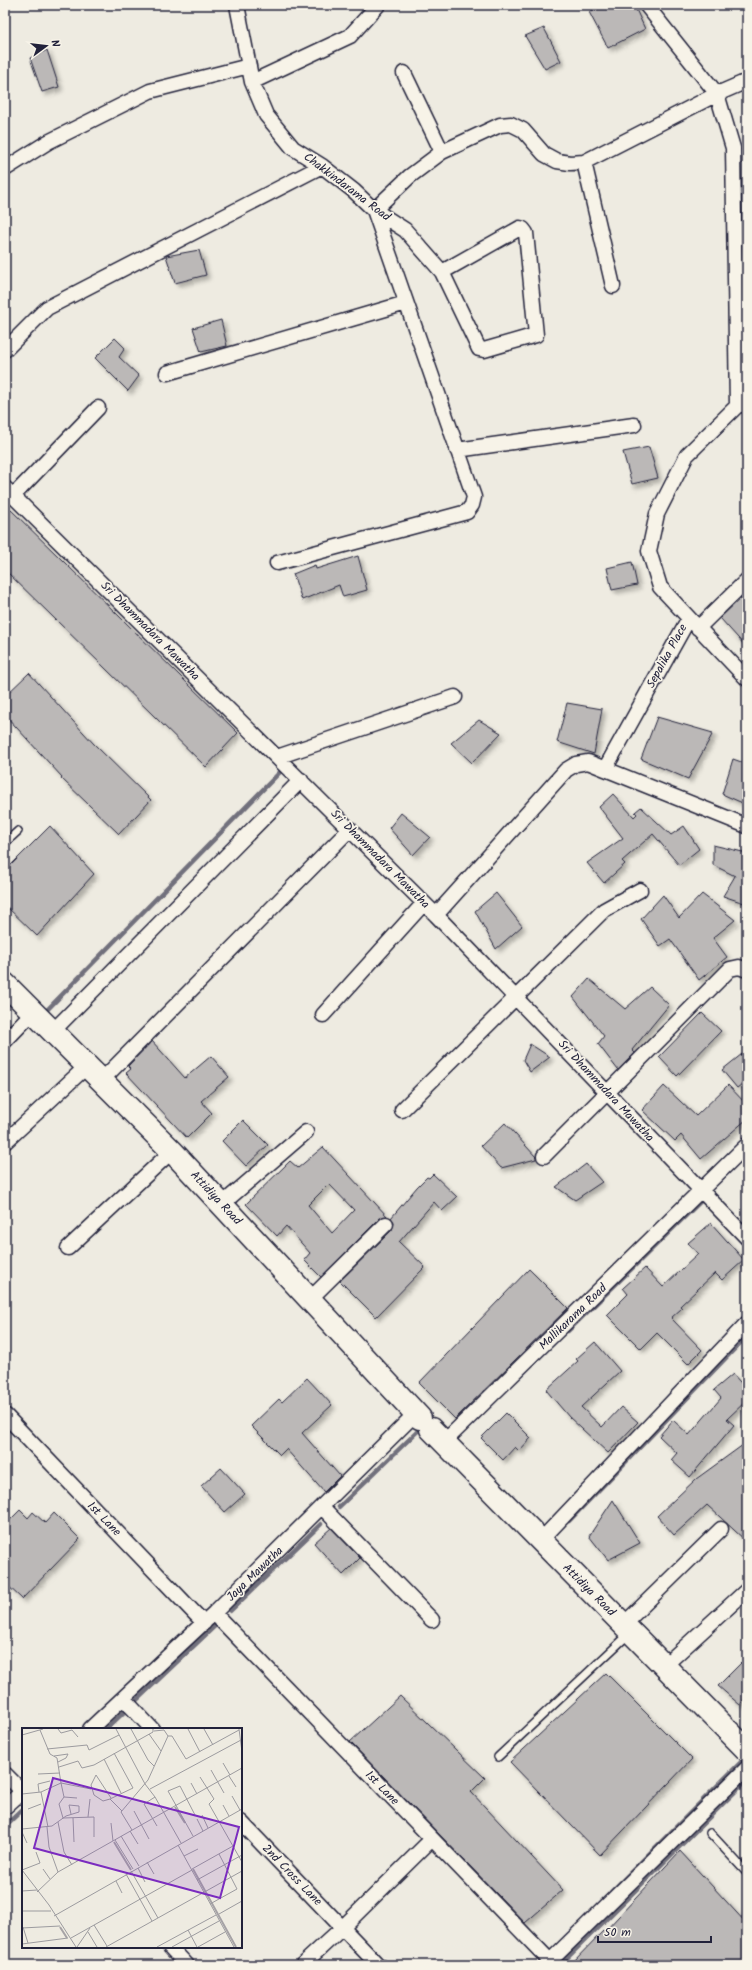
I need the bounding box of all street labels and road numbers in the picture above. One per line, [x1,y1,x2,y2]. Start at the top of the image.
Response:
street label: Chakkindarama Road [299,148,395,227]
street label: Sri Dhammadara Mawatha [96,577,204,685]
street label: Sepalika Place [642,620,693,692]
street label: Sri Dhammadara Mawatha [326,805,434,913]
street label: Sri Dhammadara Mawatha [553,1035,659,1147]
street label: Attidiya Road [186,1167,247,1230]
street label: Mallikarama Road [534,1279,612,1355]
street label: 1st Lane [82,1497,126,1541]
street label: Jaya Mawatha [222,1542,288,1606]
street label: Attidiya Road [558,1559,621,1622]
street label: 1st Lane [360,1766,404,1810]
street label: 2nd Cross Lane [257,1840,327,1911]

